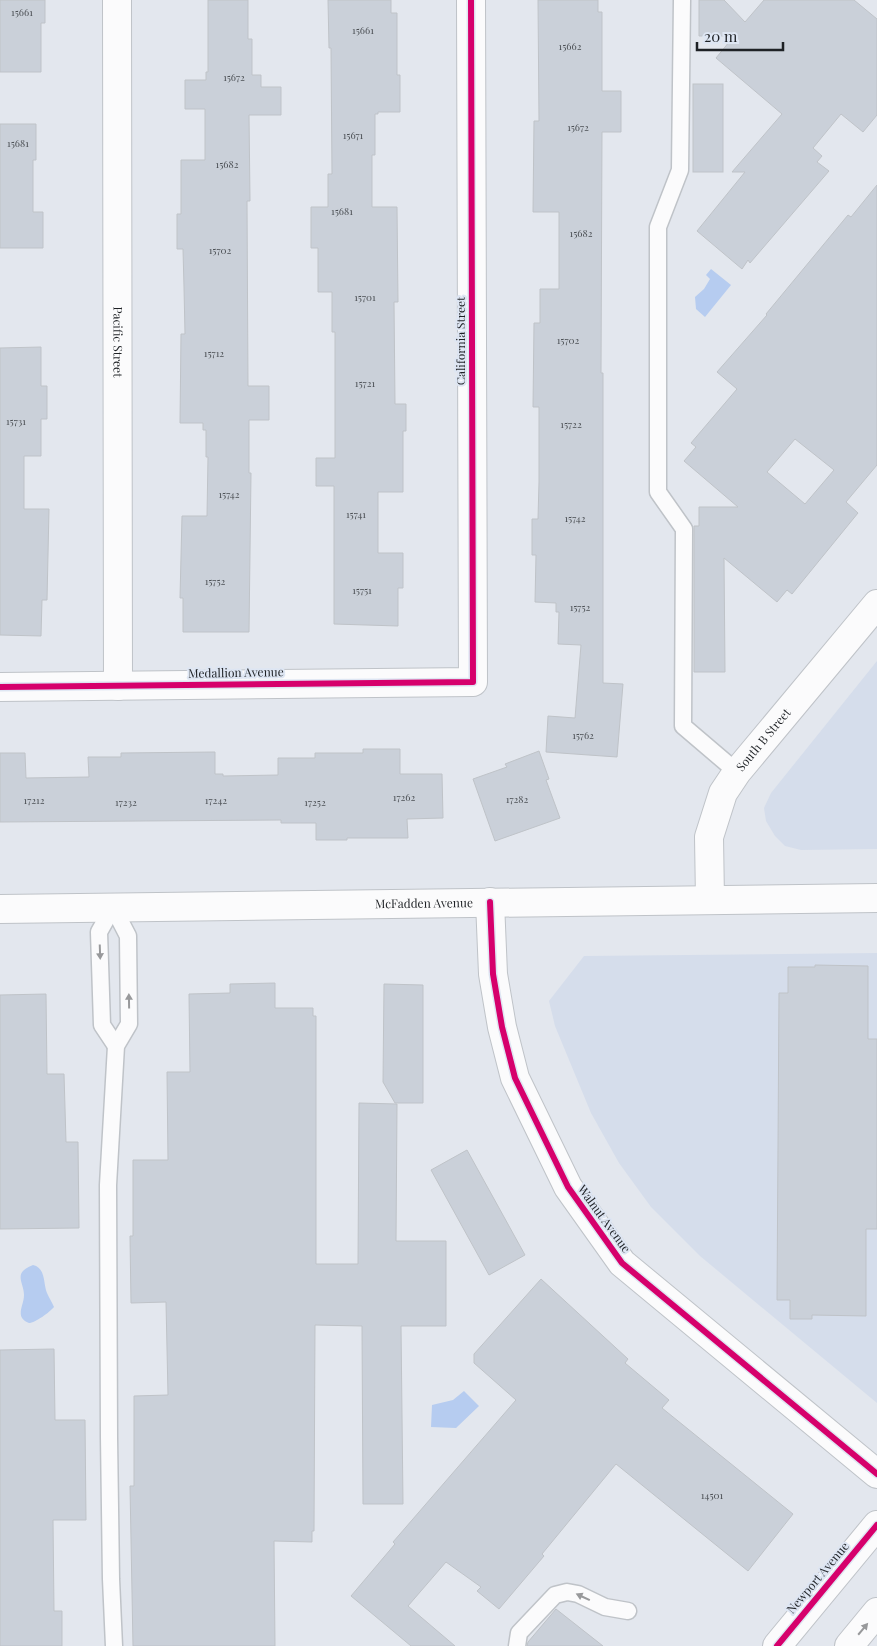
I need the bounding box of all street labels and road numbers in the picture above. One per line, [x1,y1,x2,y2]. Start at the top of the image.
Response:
street label: California Street [452,296,468,385]
street label: Pacific Street [110,307,127,378]
street label: Medallion Avenue [188,663,284,681]
street label: South B Street [732,704,794,774]
street label: McFadden Avenue [375,894,473,911]
street label: Walnut Avenue [574,1181,635,1255]
street label: Newport Avenue [783,1538,852,1616]

